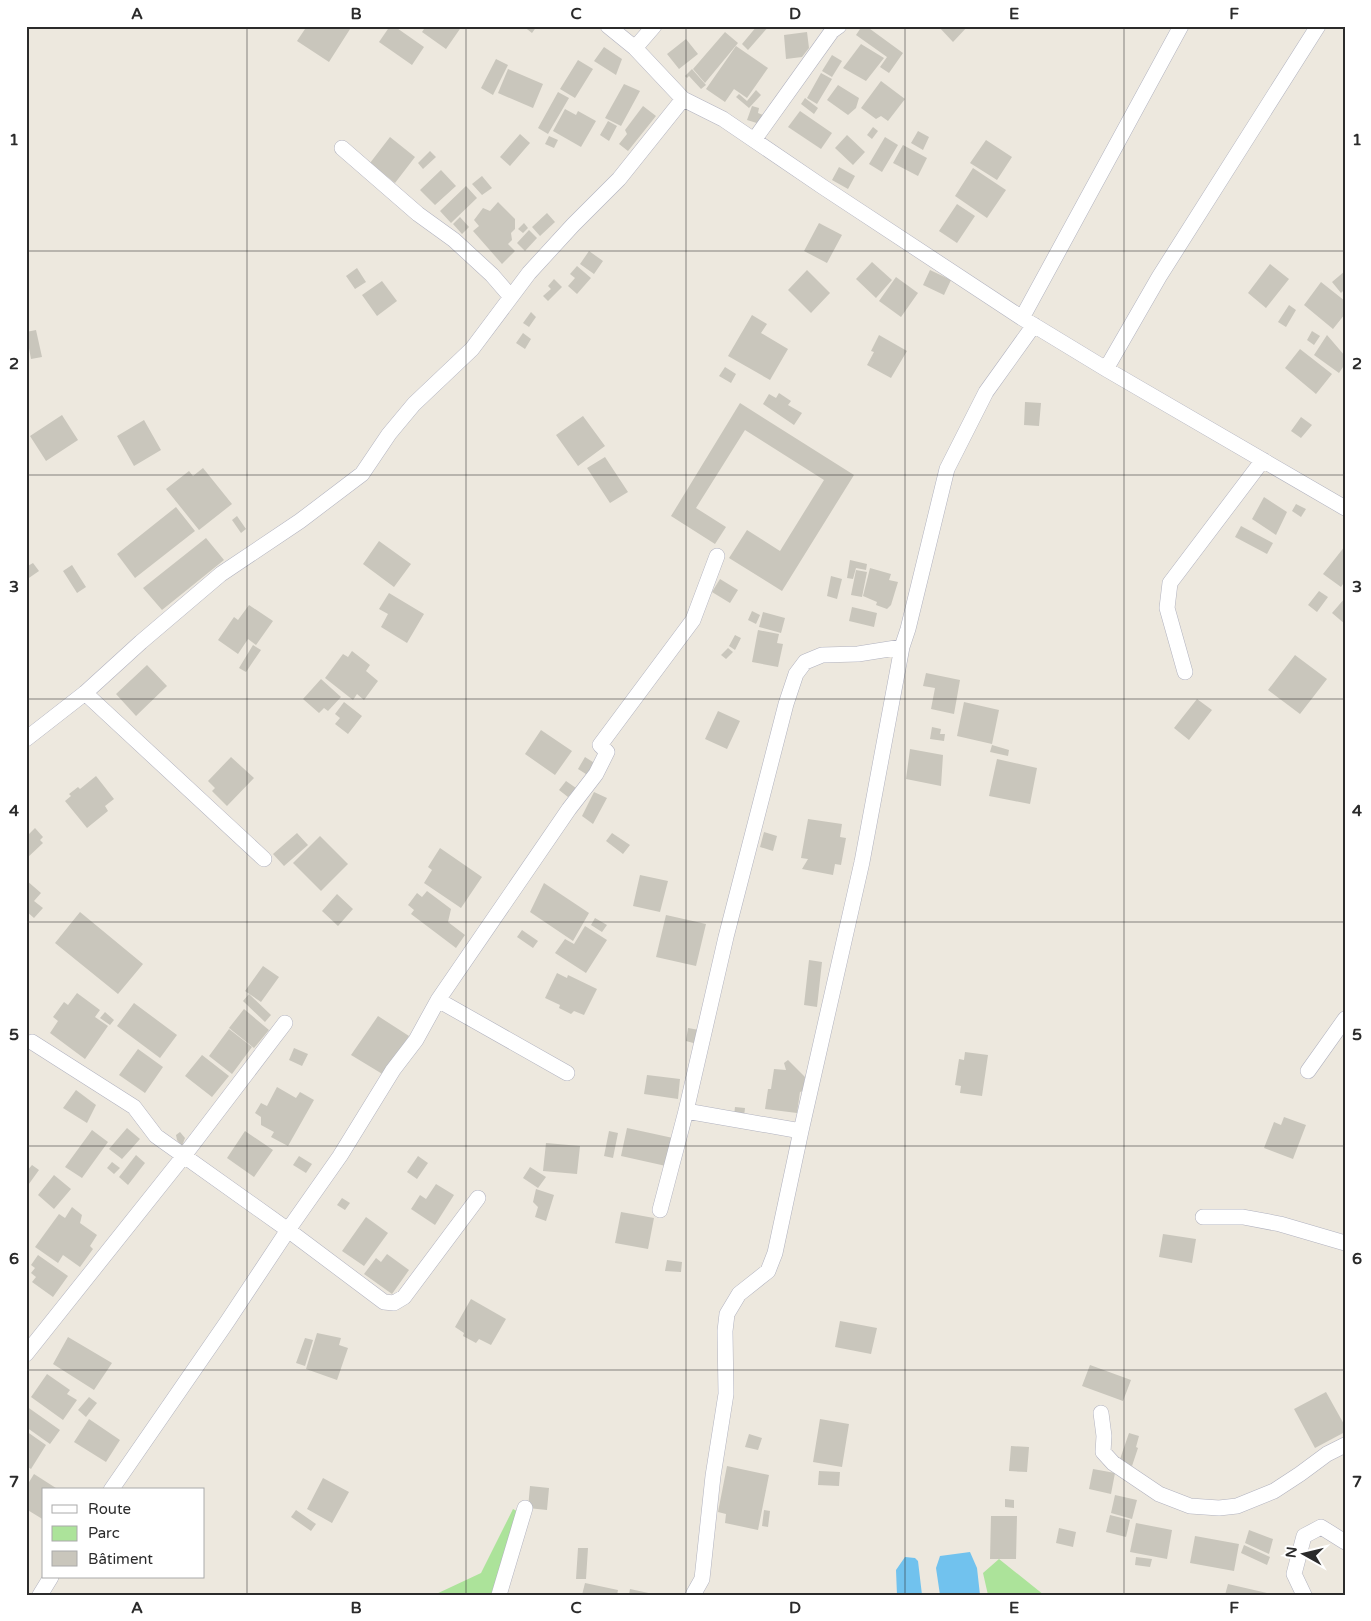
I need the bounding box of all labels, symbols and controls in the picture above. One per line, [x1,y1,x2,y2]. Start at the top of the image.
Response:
text: A [131,4,143,24]
text: B [350,4,362,24]
text: C [570,4,582,24]
text: D [789,4,801,24]
text: E [1009,4,1019,24]
text: F [1229,4,1239,24]
text: 1 [9,130,19,150]
text: 1 [1352,130,1362,150]
text: 2 [9,354,19,374]
text: 2 [1352,354,1362,374]
text: 3 [9,577,19,597]
text: 3 [1352,577,1362,597]
text: 4 [9,801,19,821]
text: 4 [1352,801,1362,821]
text: 5 [9,1025,19,1045]
text: 5 [1352,1025,1362,1045]
text: 6 [9,1249,19,1269]
text: 6 [1352,1249,1362,1269]
text: 7 [9,1472,19,1492]
text: 7 [1352,1472,1362,1492]
legend [42,1488,205,1578]
text: Route [88,1500,131,1518]
text: Parc [88,1524,120,1542]
north arrow [1278,1528,1328,1578]
text: N [1282,1546,1301,1559]
text: Bâtiment [88,1550,153,1568]
text: A [131,1598,143,1618]
text: B [350,1598,362,1618]
text: C [570,1598,582,1618]
text: D [789,1598,801,1618]
text: E [1009,1598,1019,1618]
text: F [1229,1598,1239,1618]

